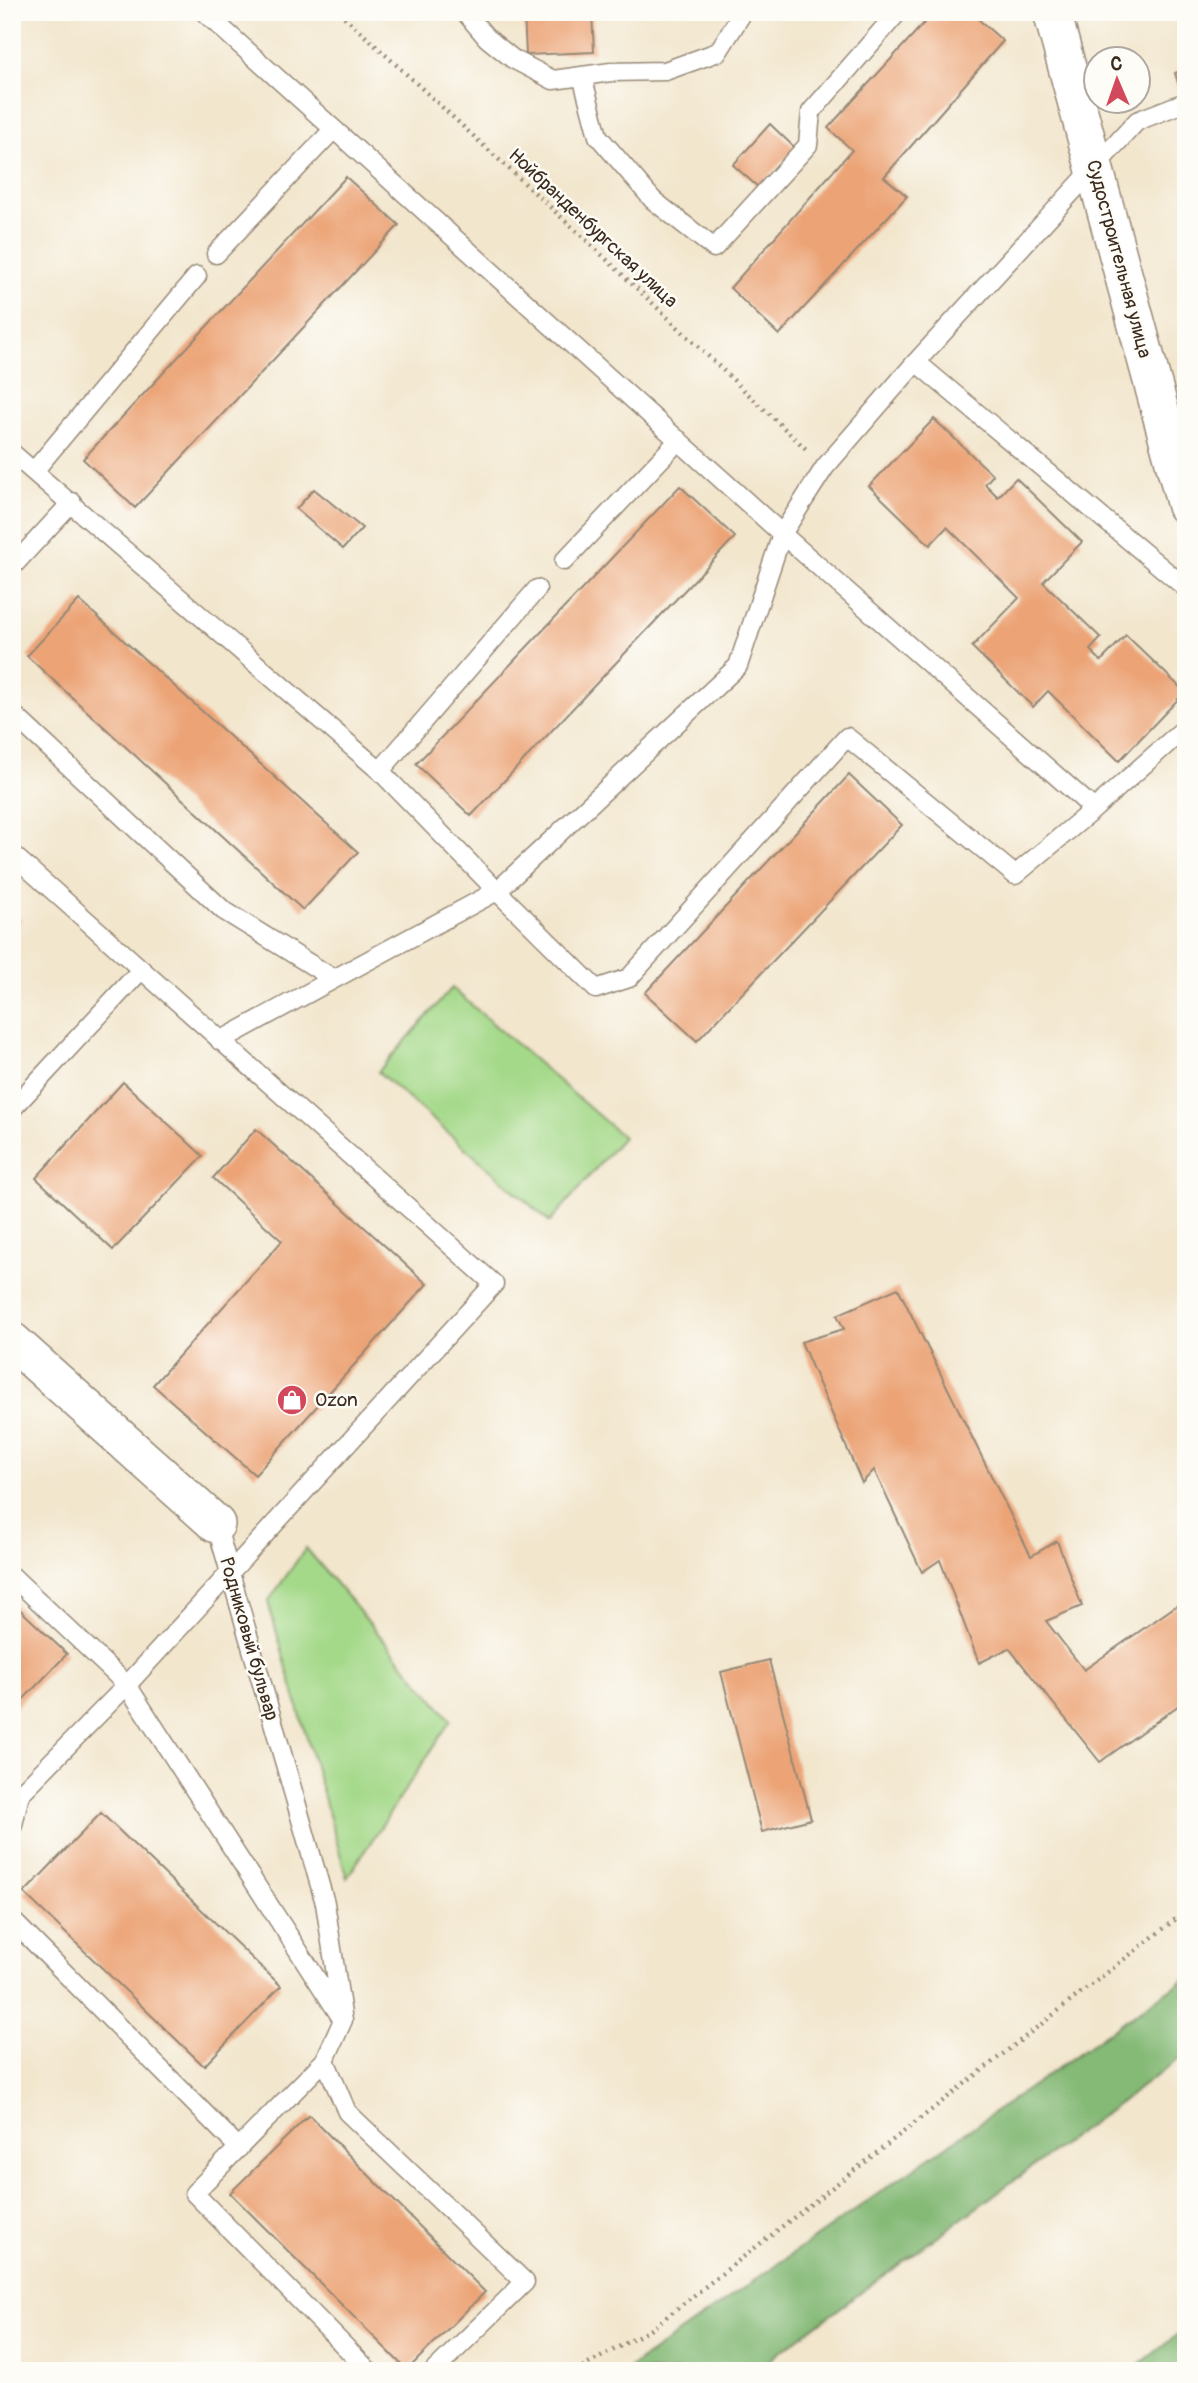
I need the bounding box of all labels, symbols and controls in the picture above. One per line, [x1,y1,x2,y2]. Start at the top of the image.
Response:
north arrow [1082,46,1152,116]
text: С [1110,52,1123,76]
street label: Нойбранденбургская улица [503,143,683,313]
street label: Судостроительная улица [1081,157,1157,361]
shop icon: Ozon [275,1383,309,1417]
place label: Ozon [315,1388,358,1412]
street label: Родниковый бульвар [214,1555,284,1723]

